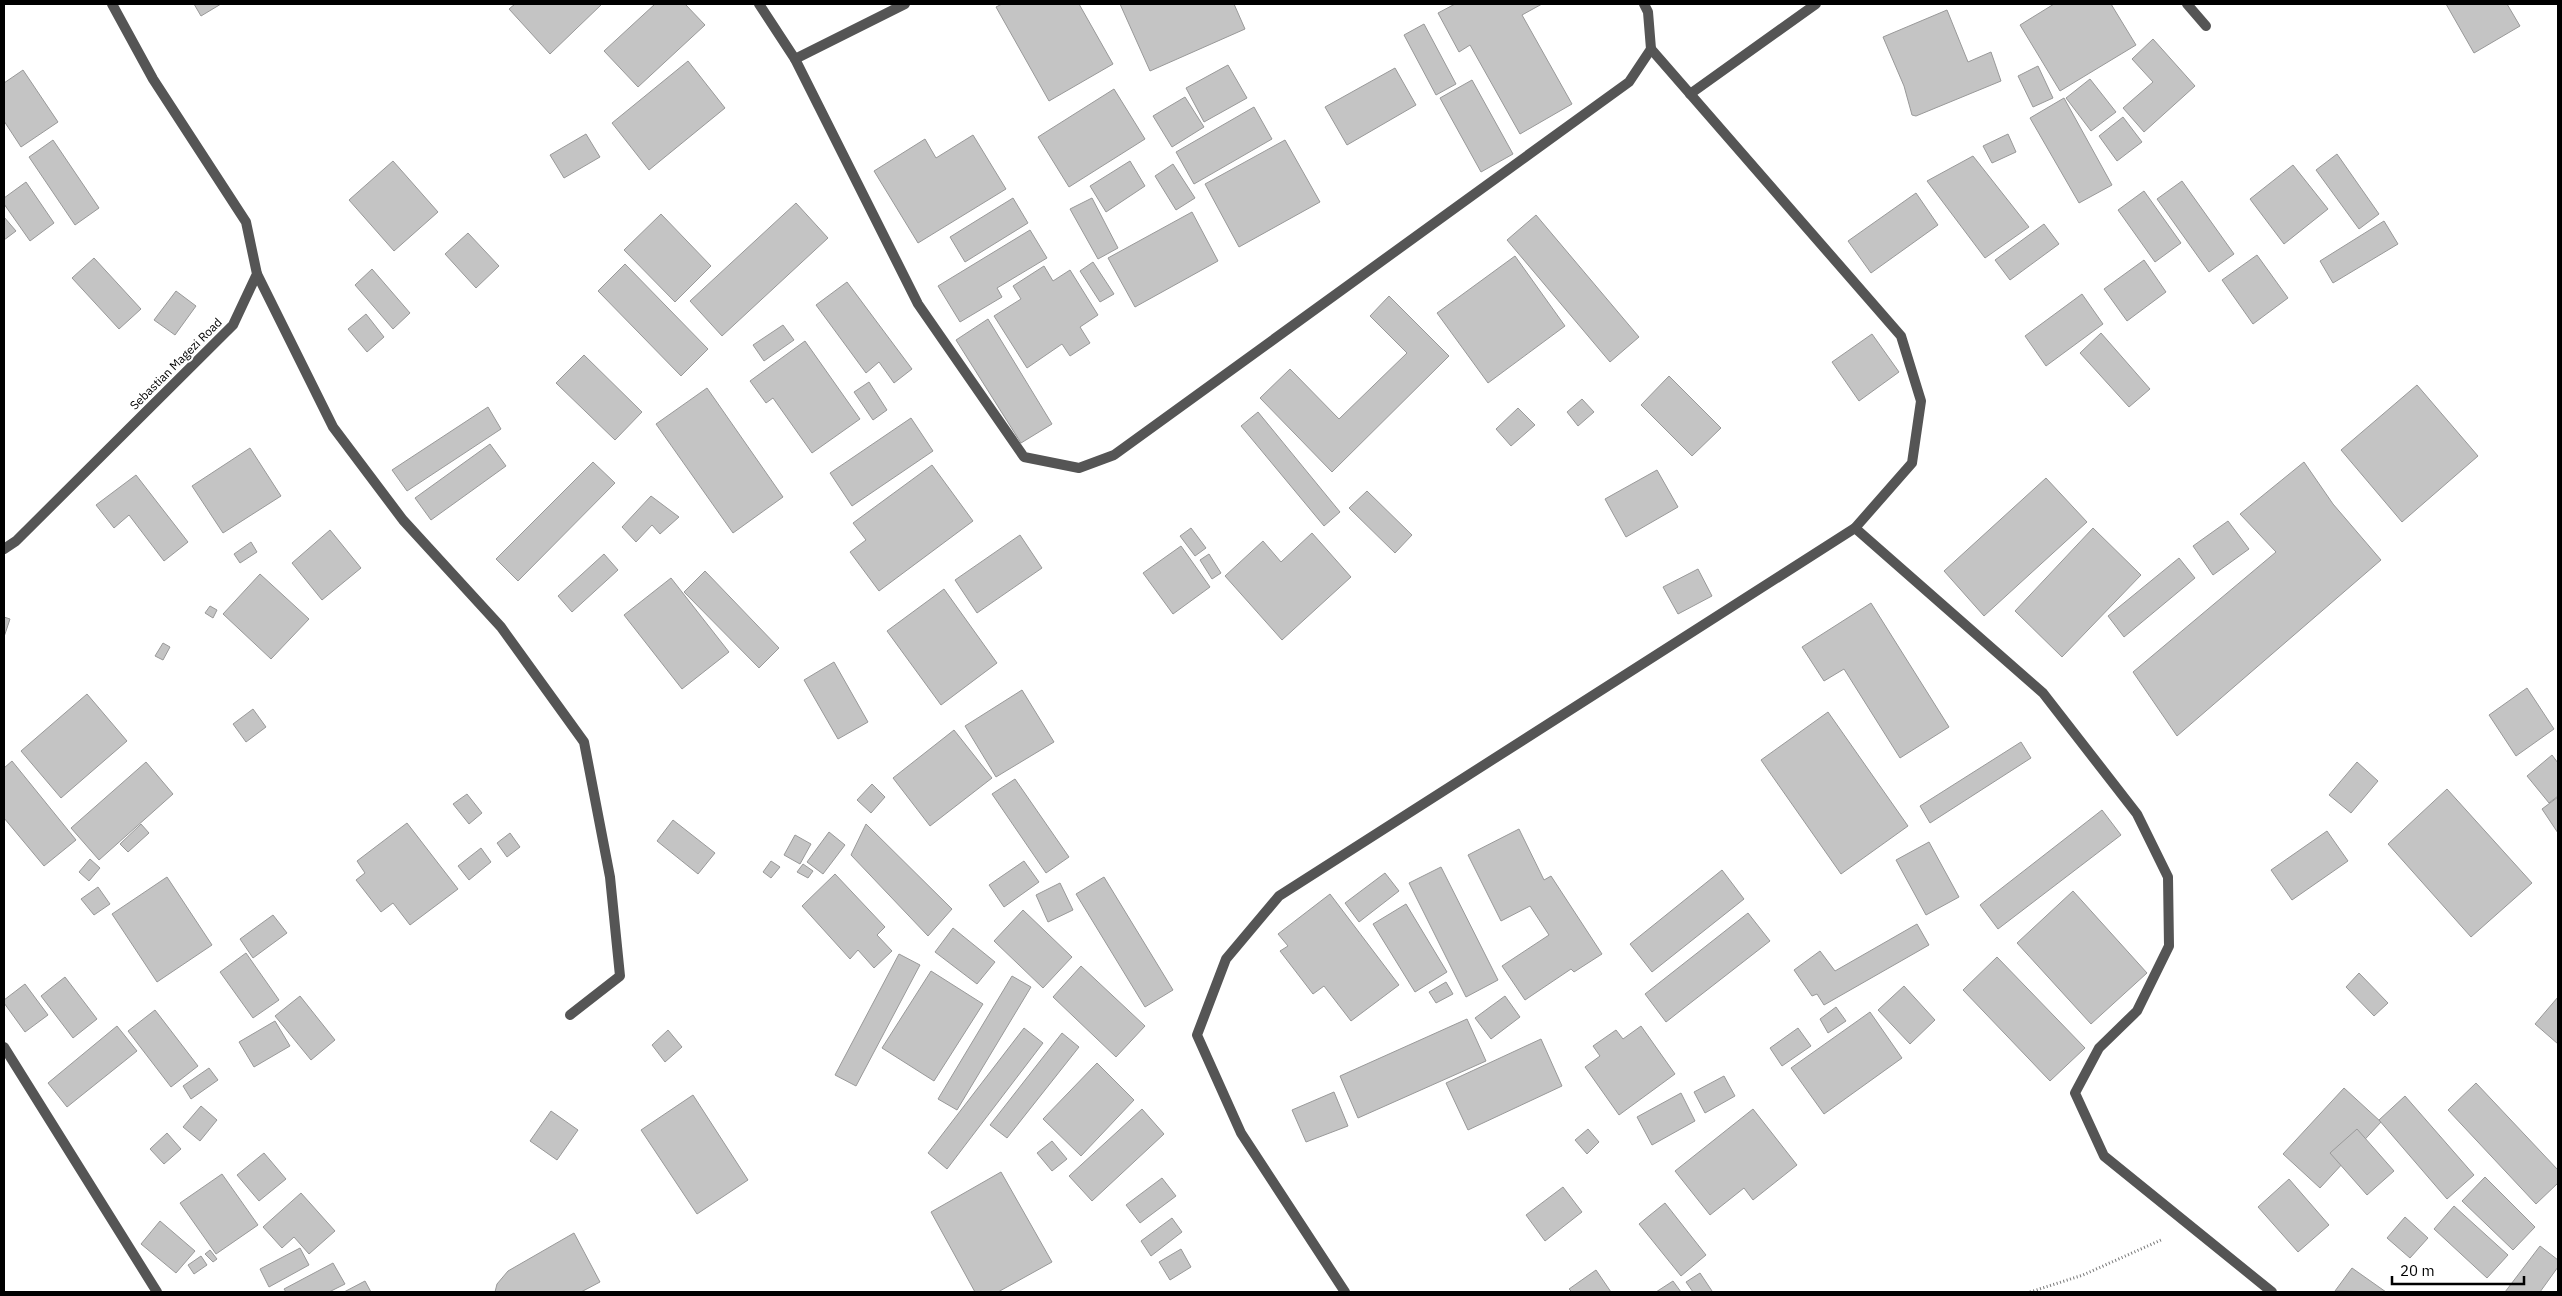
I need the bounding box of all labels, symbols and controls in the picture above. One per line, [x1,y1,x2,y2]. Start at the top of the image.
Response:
street label: Sebastian Magezi Road [127,315,225,413]
scale bar [2392,1254,2524,1286]
text: 20 m [2400,1261,2435,1280]

